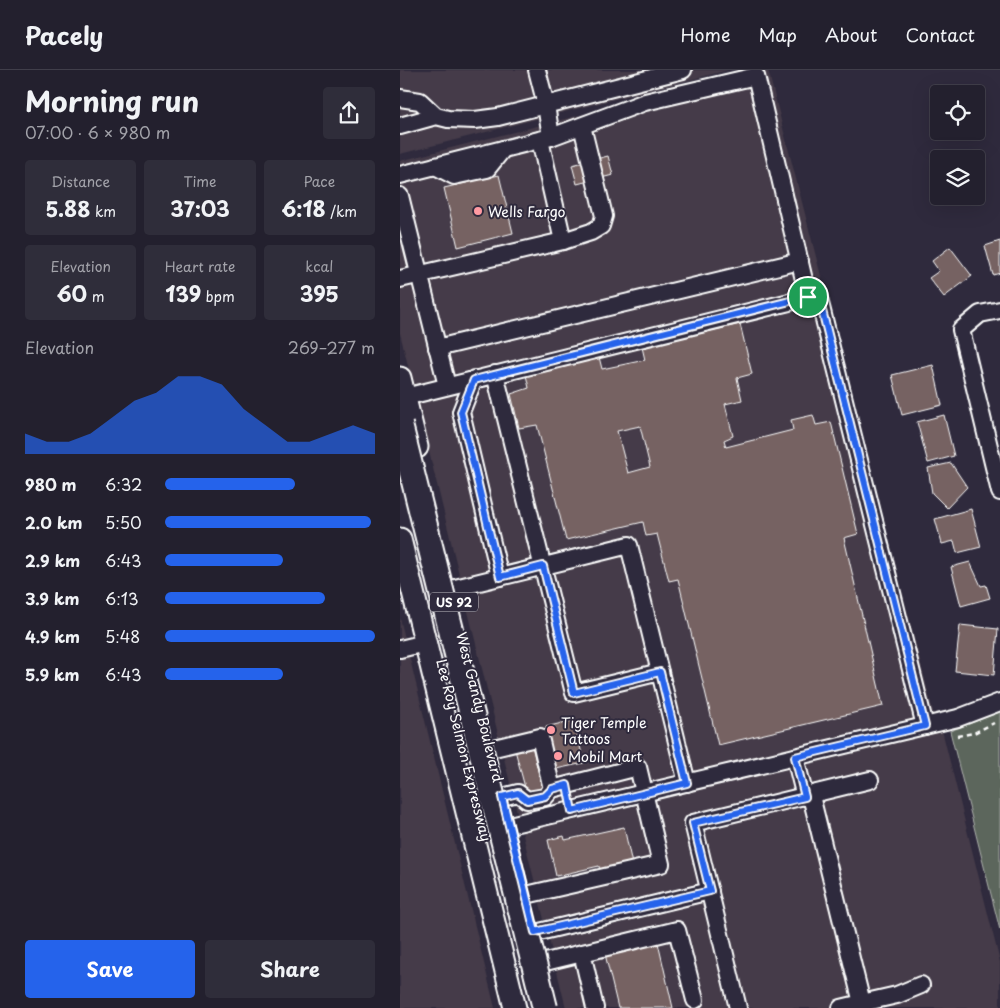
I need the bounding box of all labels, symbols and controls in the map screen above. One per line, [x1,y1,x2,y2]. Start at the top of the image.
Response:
text: Pacely [25,17,103,53]
text: Home [680,21,730,48]
text: Map [758,21,797,48]
text: About [825,21,877,48]
text: Contact [905,21,975,48]
text: Morning run [25,79,199,122]
map controls [930,85,985,205]
button: locate [930,85,985,140]
button: share [323,87,375,139]
text: 07:00 · 6 × 980 m [25,120,170,144]
button: layers [930,150,985,205]
text: Distance [51,171,110,192]
text: Time [183,171,217,192]
text: Pace [304,171,335,192]
text: 5.88 [45,192,90,224]
text: 37:03 [170,192,230,224]
text: 6:18 [282,192,326,224]
text: km [90,201,116,222]
text: /km [326,201,357,222]
place label: Wells Fargo [488,201,566,222]
marker: Wells Fargo [472,205,484,217]
text: Elevation [50,256,111,277]
text: Heart rate [165,256,235,277]
text: kcal [305,256,333,277]
pin [787,276,829,318]
text: 60 [57,277,87,309]
text: 139 [165,277,201,309]
text: 395 [300,277,339,309]
icon: arrive [794,283,822,311]
text: m [87,286,104,307]
text: bpm [201,286,235,307]
text: Elevation [25,335,94,359]
text: 269–277 m [288,335,375,359]
text: 980 m [25,472,77,496]
text: 6:32 [105,472,142,496]
text: 2.0 km [25,510,82,534]
text: 5:50 [105,510,142,534]
text: 2.9 km [25,548,80,572]
text: 6:43 [105,548,142,572]
text: 3.9 km [25,586,80,610]
text: 6:13 [105,586,139,610]
road number: US 92 [430,592,478,612]
text: 4.9 km [25,624,80,648]
text: 5:48 [105,624,140,648]
street label: West Gandy Boulevard [451,630,509,785]
street label: Lee Roy Selmon Expressway [431,657,497,843]
text: 5.9 km [25,662,80,686]
text: 6:43 [105,662,142,686]
place label: Tiger Temple Tattoos [561,712,647,749]
marker: Tiger Temple Tattoos [545,724,557,736]
place label: Mobil Mart [568,746,643,767]
marker: Mobil Mart [552,750,564,762]
button: Save [25,940,195,998]
button: Share [205,940,375,998]

